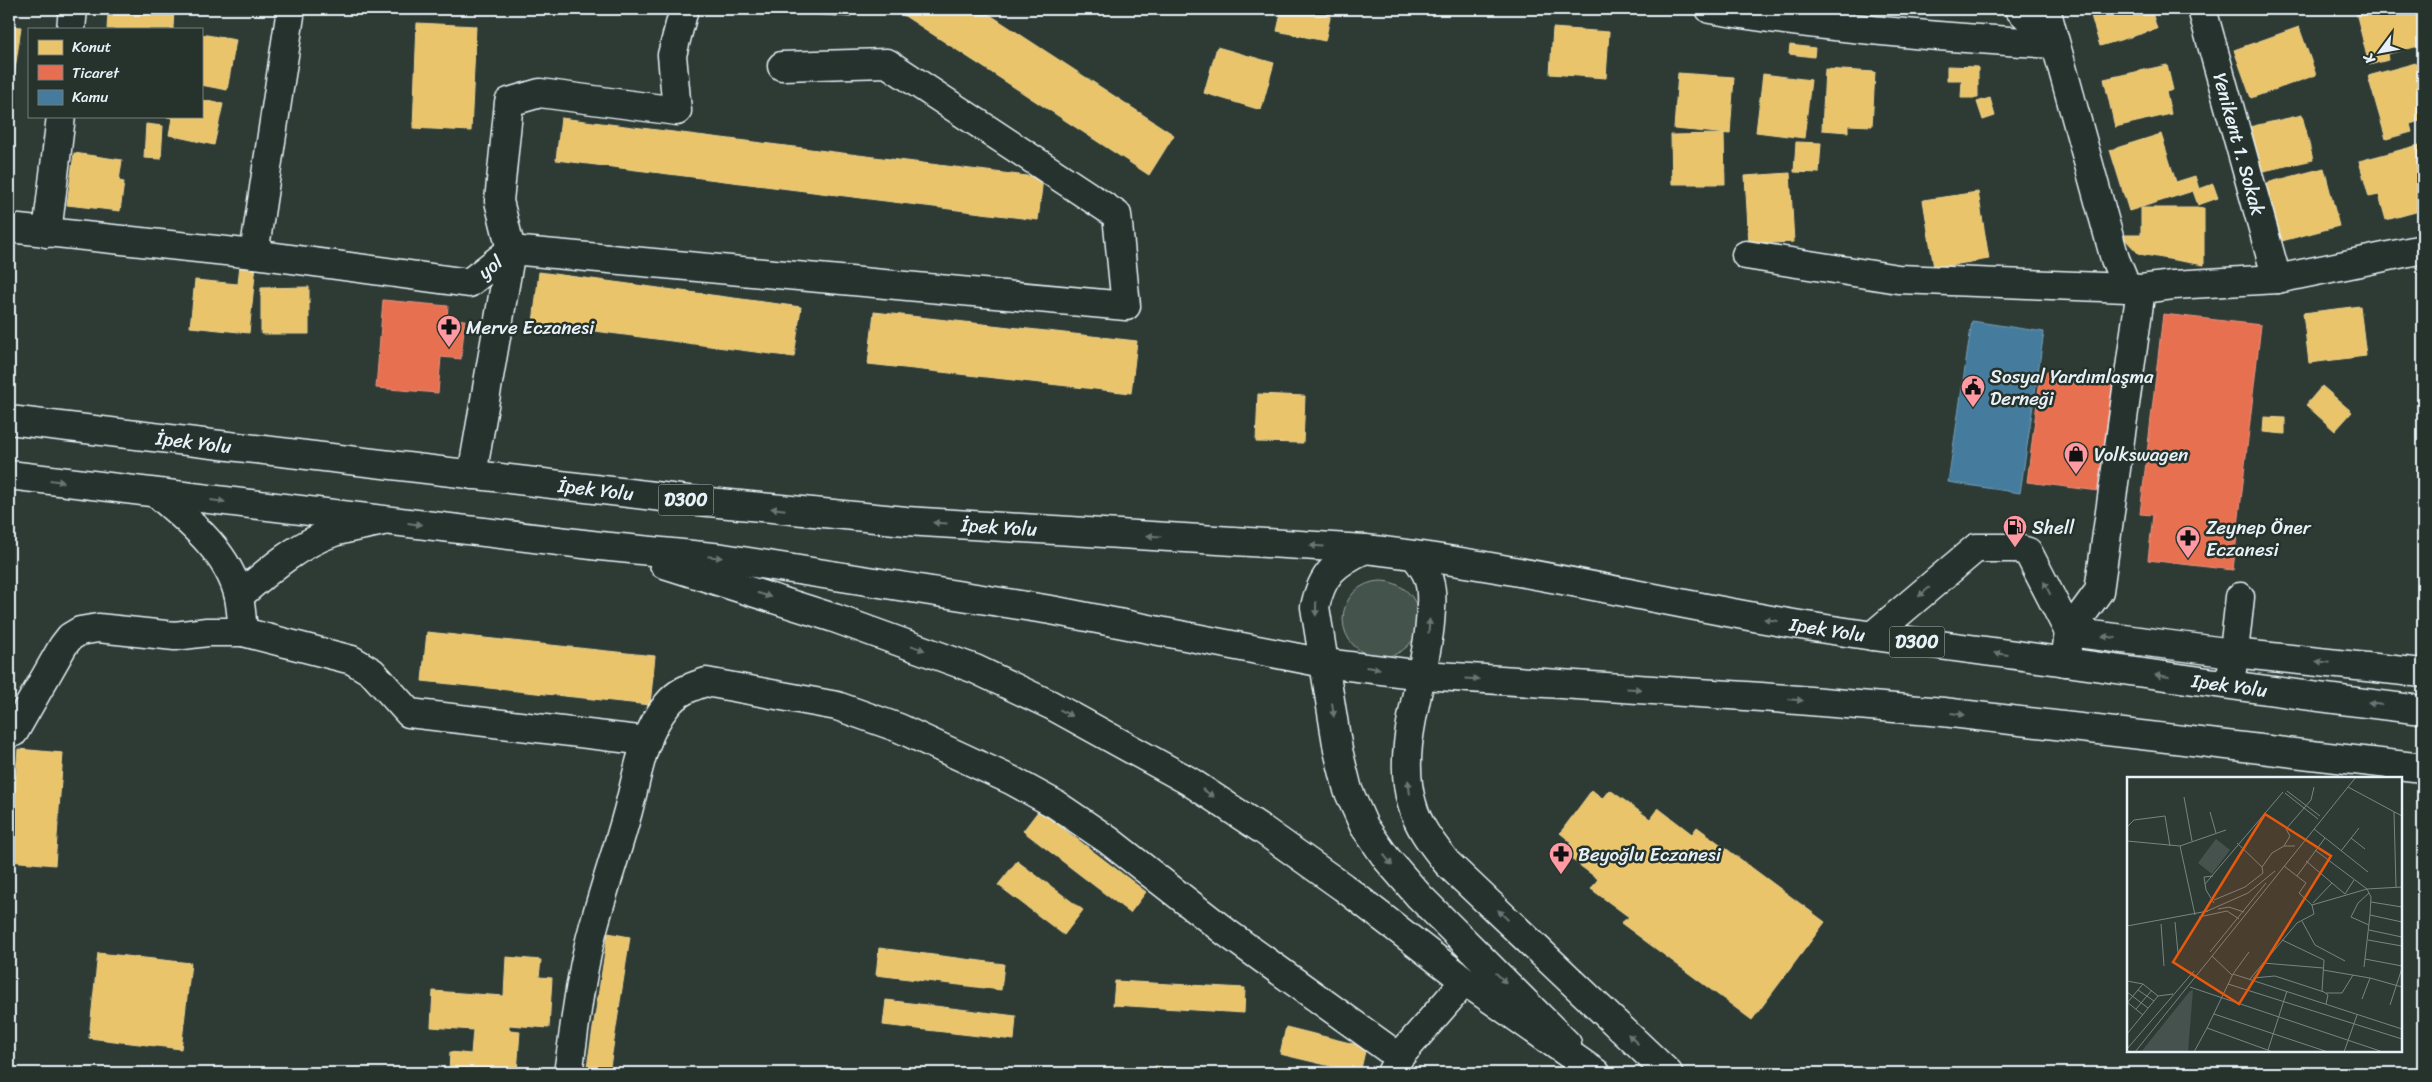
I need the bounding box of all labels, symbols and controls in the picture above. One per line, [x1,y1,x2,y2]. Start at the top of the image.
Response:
legend [28,28,202,118]
north arrow [2354,28,2404,78]
text: Konut [72,34,112,60]
text: K [2356,47,2383,70]
text: Ticaret [72,60,120,86]
street label: Yenikent 1. Sokak [2203,69,2275,219]
text: Kamu [72,84,108,110]
street label: yol [470,246,511,288]
place label: Merve Eczanesi [466,311,595,344]
pharmacy icon: Merve Eczanesi [436,314,462,348]
place label: Sosyal Yardımlaşma Derneği [1990,360,2154,415]
public building icon: Sosyal Yardımlaşma Derneği [1960,374,1986,408]
street label: İpek Yolu [153,421,233,463]
place label: Volkswagen [2094,438,2188,471]
shop icon: Volkswagen [2063,441,2089,475]
street label: İpek Yolu [555,469,636,510]
one-way arrow [49,477,65,485]
road number: D300 [658,484,714,516]
one-way arrow [211,497,227,505]
one-way arrow [770,505,786,513]
street label: İpek Yolu [959,508,1038,546]
place label: Shell [2032,511,2075,544]
place label: Zeynep Öner Eczanesi [2206,511,2312,566]
fuel station icon: Shell [2002,514,2028,548]
one-way arrow [932,519,948,527]
one-way arrow [407,520,423,528]
pharmacy icon: Zeynep Öner Eczanesi [2175,525,2201,559]
one-way arrow [1146,532,1162,540]
one-way arrow [1308,542,1324,550]
one-way arrow [708,553,724,561]
one-way arrow [2043,581,2051,596]
one-way arrow [1917,587,1930,598]
one-way arrow [757,592,772,600]
one-way arrow [1312,602,1320,618]
street label: Ipek Yolu [1786,607,1867,652]
one-way arrow [1762,615,1778,623]
one-way arrow [1426,618,1434,634]
road number: D300 [1890,626,1944,658]
one-way arrow [2101,633,2117,641]
one-way arrow [910,645,925,652]
one-way arrow [1992,649,2008,657]
one-way arrow [2314,658,2330,666]
one-way arrow [1365,664,1381,672]
street label: Ipek Yolu [2189,664,2269,707]
one-way arrow [2153,672,2169,680]
one-way arrow [1464,675,1480,683]
one-way arrow [1626,686,1642,694]
one-way arrow [1788,696,1804,704]
one-way arrow [2367,700,2383,708]
one-way arrow [1329,703,1337,719]
one-way arrow [1059,709,1074,717]
one-way arrow [1950,710,1966,718]
inset map [2127,777,2402,1052]
one-way arrow [1405,779,1413,795]
one-way arrow [1201,789,1214,798]
place label: Beyoğlu Eczanesi [1578,838,1722,871]
pharmacy icon: Beyoğlu Eczanesi [1548,841,1574,875]
one-way arrow [1383,853,1394,866]
one-way arrow [1497,909,1509,921]
one-way arrow [1494,971,1506,983]
one-way arrow [1627,1033,1639,1045]

